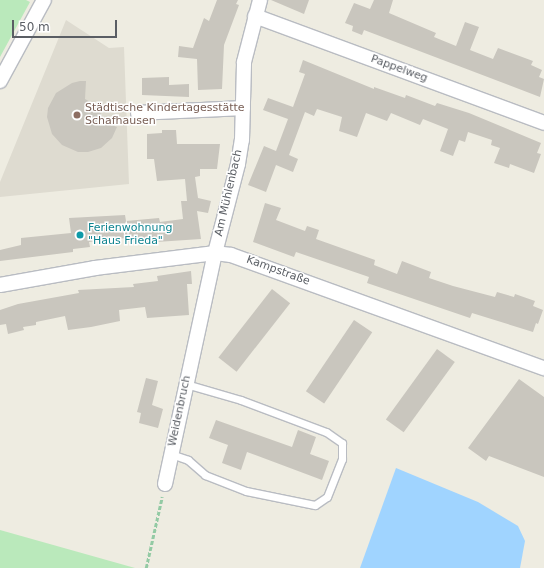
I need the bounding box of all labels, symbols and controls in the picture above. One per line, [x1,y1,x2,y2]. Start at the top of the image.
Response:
scale bar [14,12,119,38]
text: 50 m [19,20,50,34]
street label: Pappelweg [369,53,429,85]
place label: Städtische Kindertagesstätte Schafhausen [85,102,245,128]
marker: Städtische Kindertagesstätte Schafhausen [72,110,82,120]
street label: Am Mühlenbach [213,148,245,238]
place label: Ferienwohnung "Haus Frieda" [88,222,172,248]
marker: Ferienwohnung "Haus Frieda" [75,230,85,240]
street label: Kampstraße [245,253,311,289]
street label: Weidenbruch [166,374,194,448]

